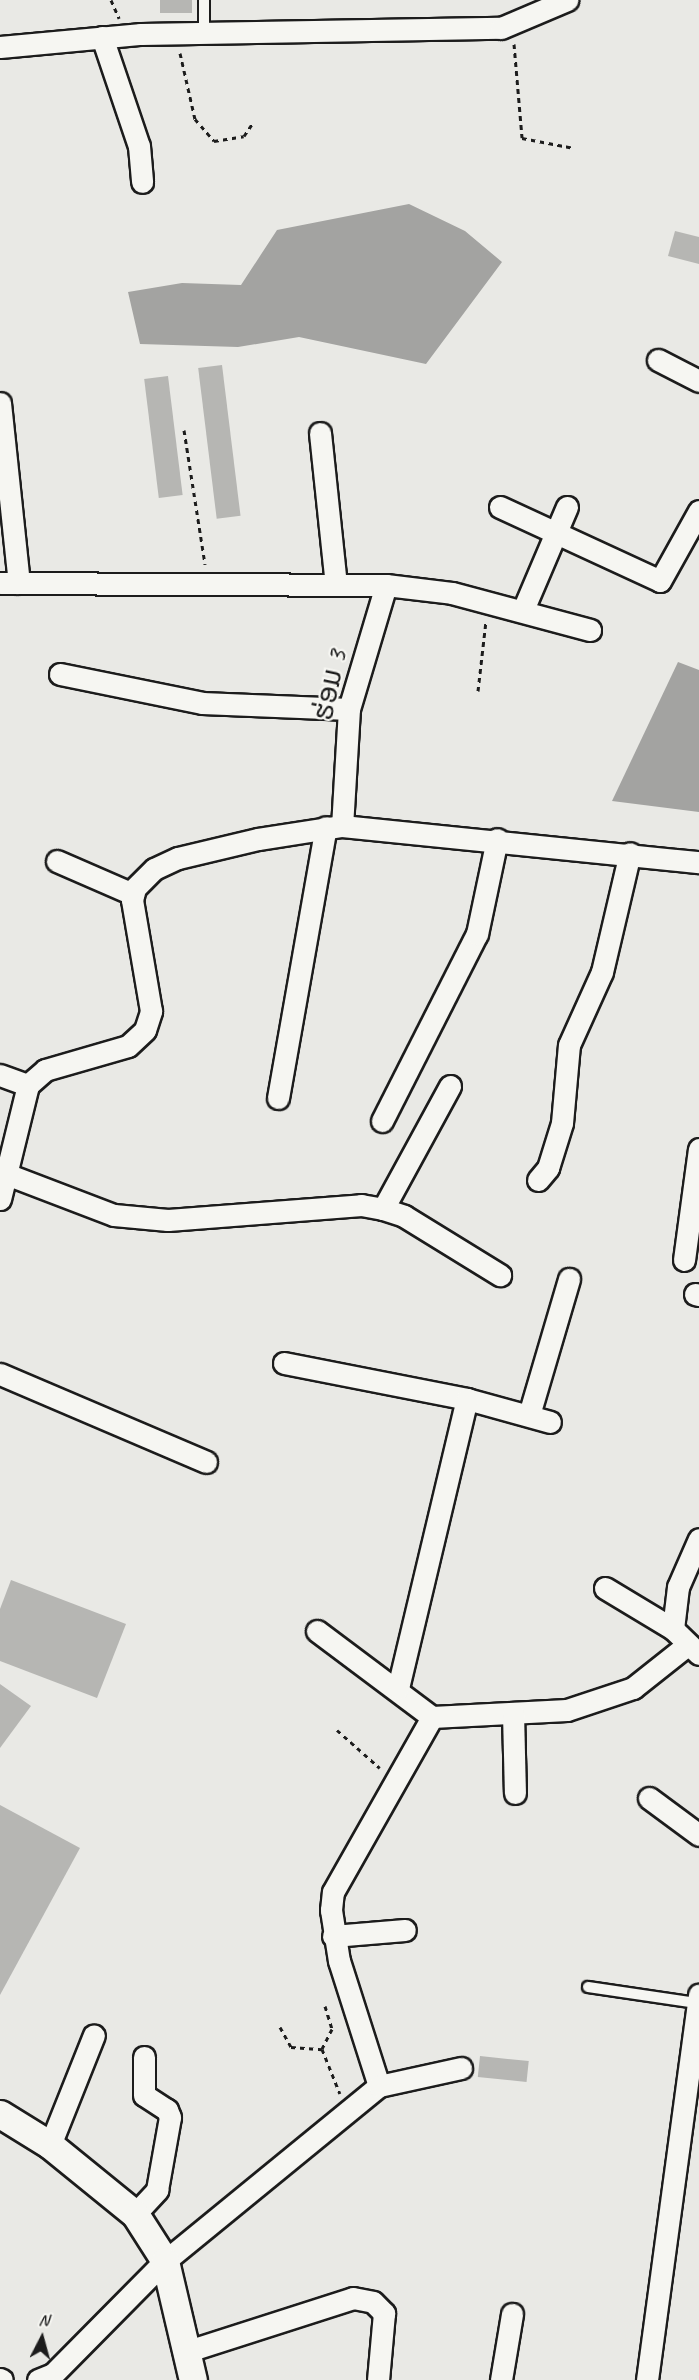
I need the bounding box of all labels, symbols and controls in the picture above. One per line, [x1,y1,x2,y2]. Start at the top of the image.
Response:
street label: ຮ່ອມ 3 [306,647,354,723]
north arrow [12,2308,72,2368]
text: N [38,2310,50,2331]

